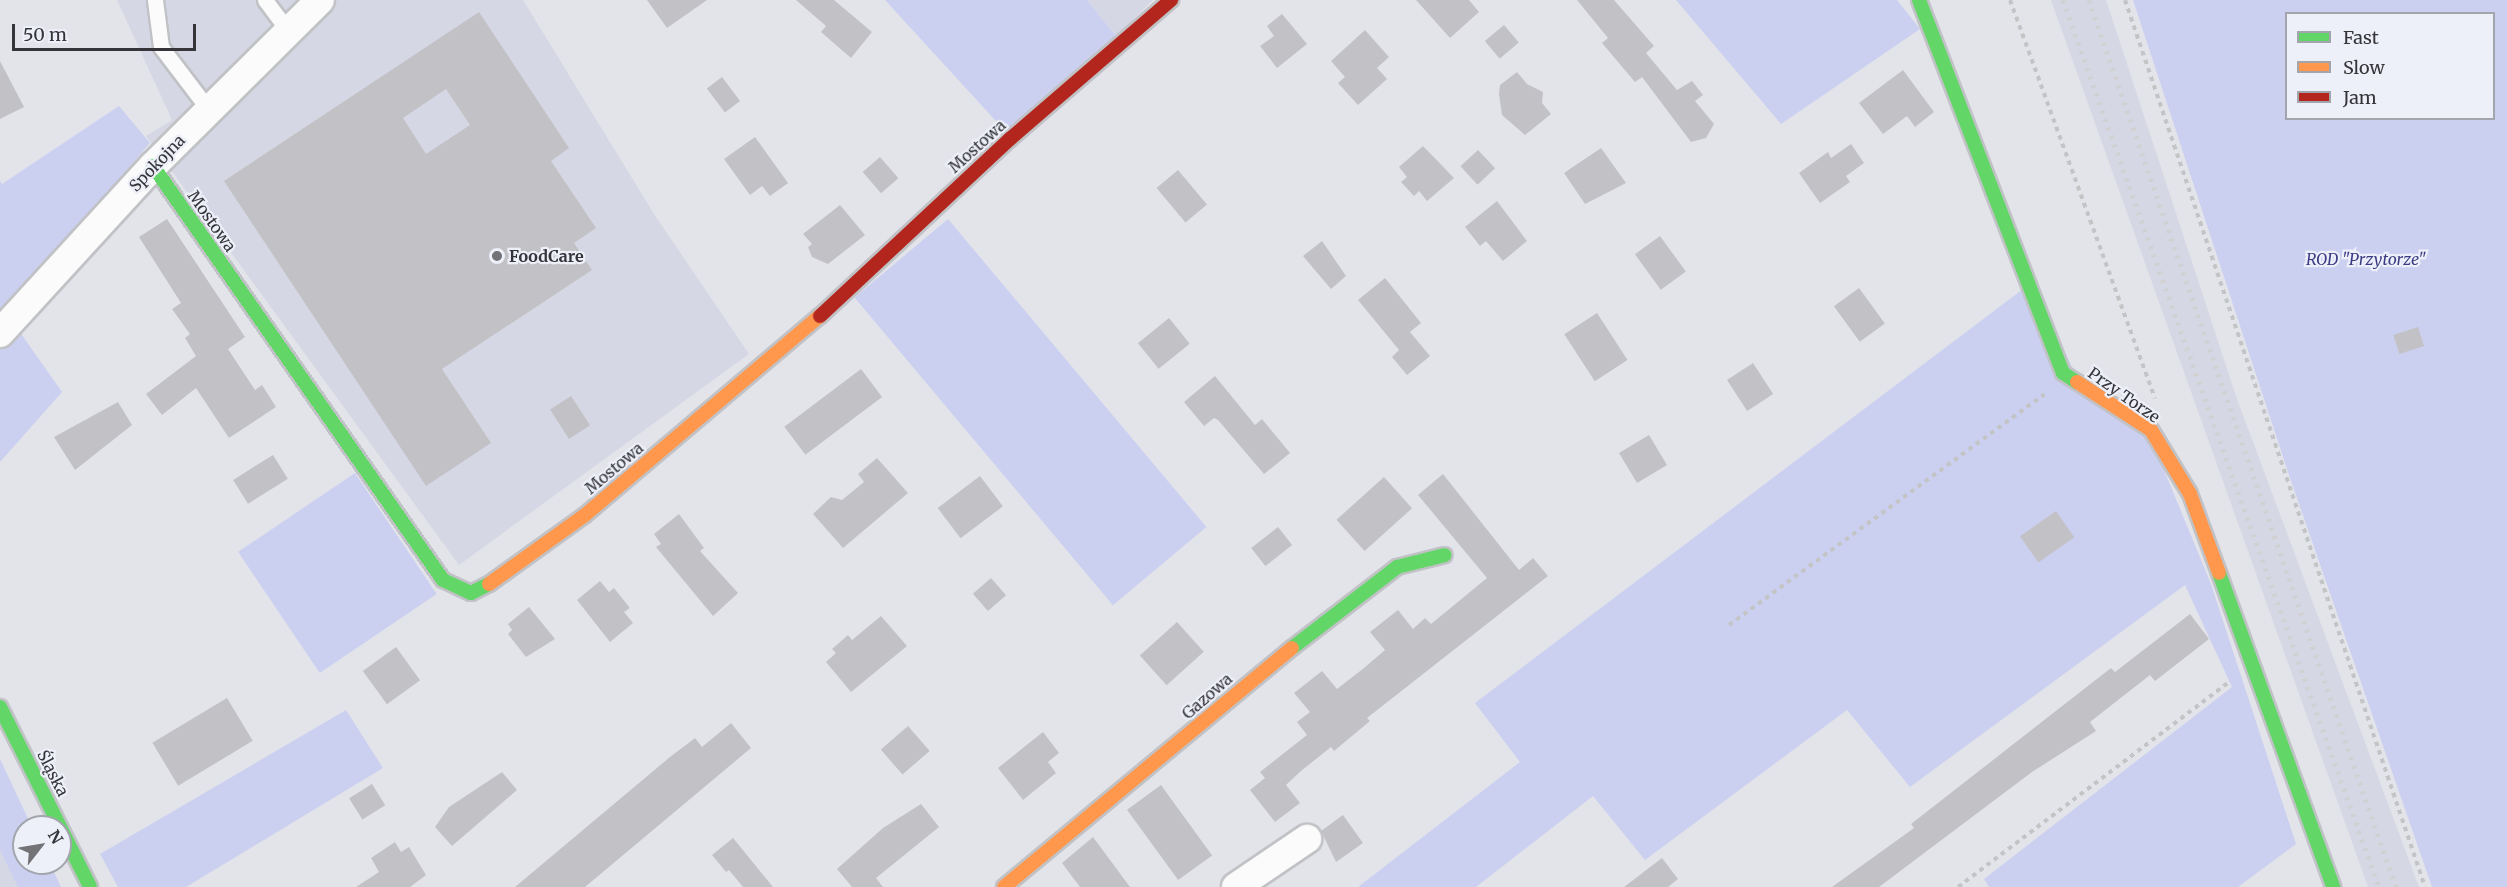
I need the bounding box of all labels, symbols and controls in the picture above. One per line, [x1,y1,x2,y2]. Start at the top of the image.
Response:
scale bar [15,12,200,50]
legend [2285,12,2495,120]
text: 50 m [23,23,67,46]
text: Fast [2343,26,2379,49]
text: Slow [2343,56,2385,79]
text: Jam [2343,86,2377,109]
street label: Mostowa [945,115,1009,177]
street label: Spokojna [125,131,189,195]
street label: Mostowa [184,187,240,255]
place label: FoodCare [509,246,584,266]
marker: FoodCare [490,249,504,263]
park label: ROD "Przytorze" [2306,249,2426,269]
street label: Przy Torze [2084,363,2164,427]
street label: Mostowa [581,438,647,498]
street label: Gazowa [1178,669,1236,723]
street label: Śląska [33,747,73,799]
north arrow [12,815,72,875]
text: N [44,826,68,847]

